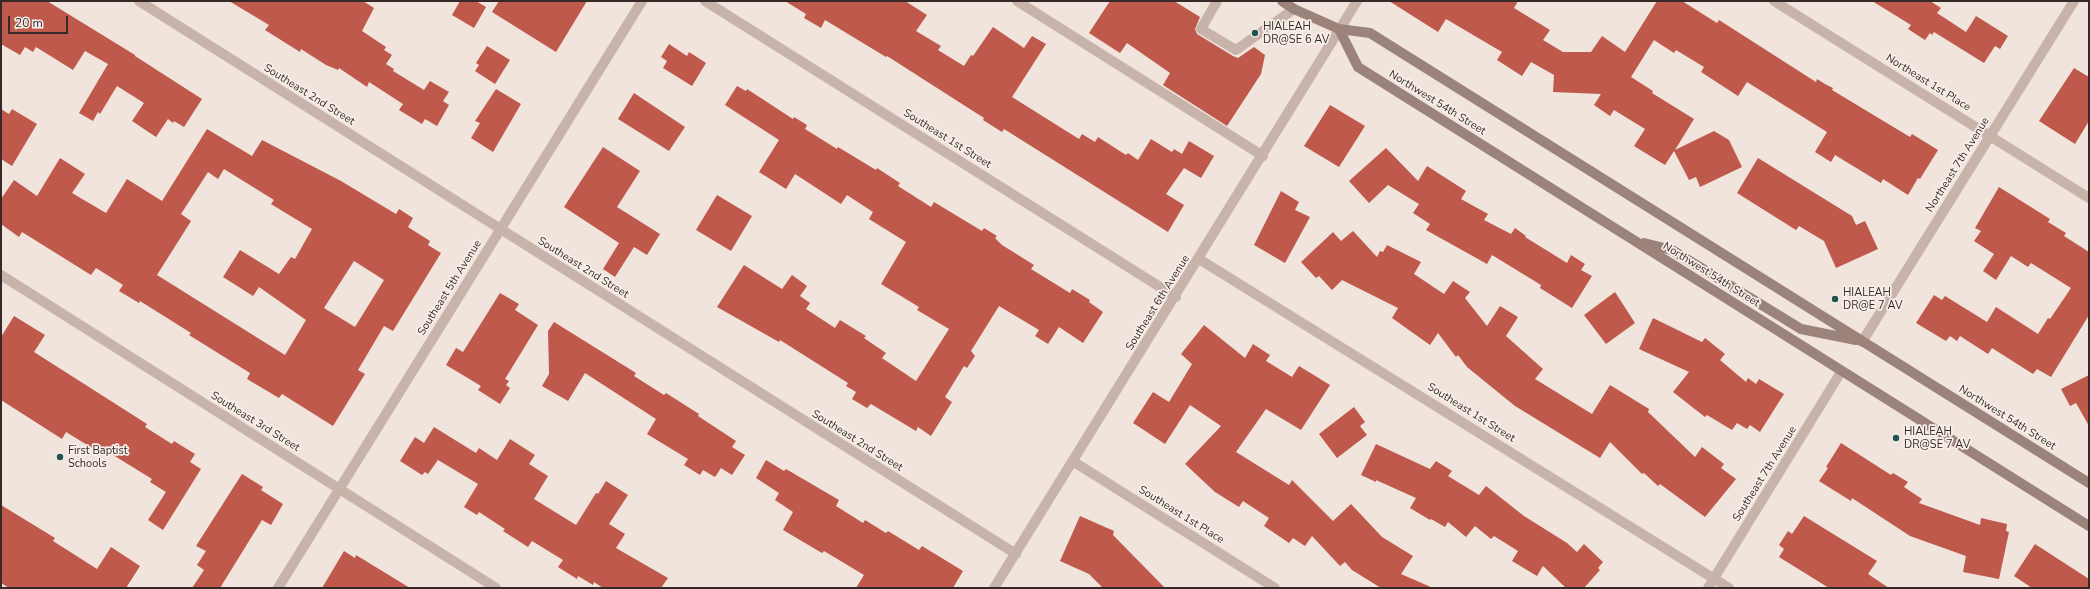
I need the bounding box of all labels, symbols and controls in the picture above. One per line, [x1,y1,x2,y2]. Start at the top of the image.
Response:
scale bar [10,8,70,34]
text: 20 m [15,15,43,31]
place label: HIALEAH DR@SE 6 AV [1263,20,1329,46]
marker: HIALEAH DR@SE 6 AV [1250,28,1260,38]
street label: Northeast 1st Place [1883,52,1973,114]
street label: Southeast 2nd Street [261,62,357,128]
street label: Northwest 54th Street [1386,68,1488,138]
street label: Southeast 1st Street [901,107,993,171]
street label: Northeast 7th Avenue [1923,115,1993,215]
street label: Southeast 2nd Street [535,235,631,301]
street label: Southeast 5th Avenue [415,238,485,338]
street label: Northwest 54th Street [1660,240,1762,310]
street label: Southeast 6th Avenue [1123,253,1193,353]
place label: HIALEAH DR@E 7 AV [1843,286,1903,312]
marker: HIALEAH DR@E 7 AV [1830,294,1840,304]
street label: Southeast 1st Street [1425,381,1517,445]
street label: Northwest 54th Street [1956,383,2058,453]
street label: Southeast 3rd Street [208,389,302,455]
street label: Southeast 2nd Street [809,408,905,474]
street label: Southeast 7th Avenue [1730,424,1800,524]
place label: HIALEAH DR@SE 7 AV [1904,425,1970,451]
marker: HIALEAH DR@SE 7 AV [1891,433,1901,443]
place label: First Baptist Schools [68,444,127,470]
marker: First Baptist Schools [55,452,65,462]
street label: Southeast 1st Place [1136,483,1226,547]

